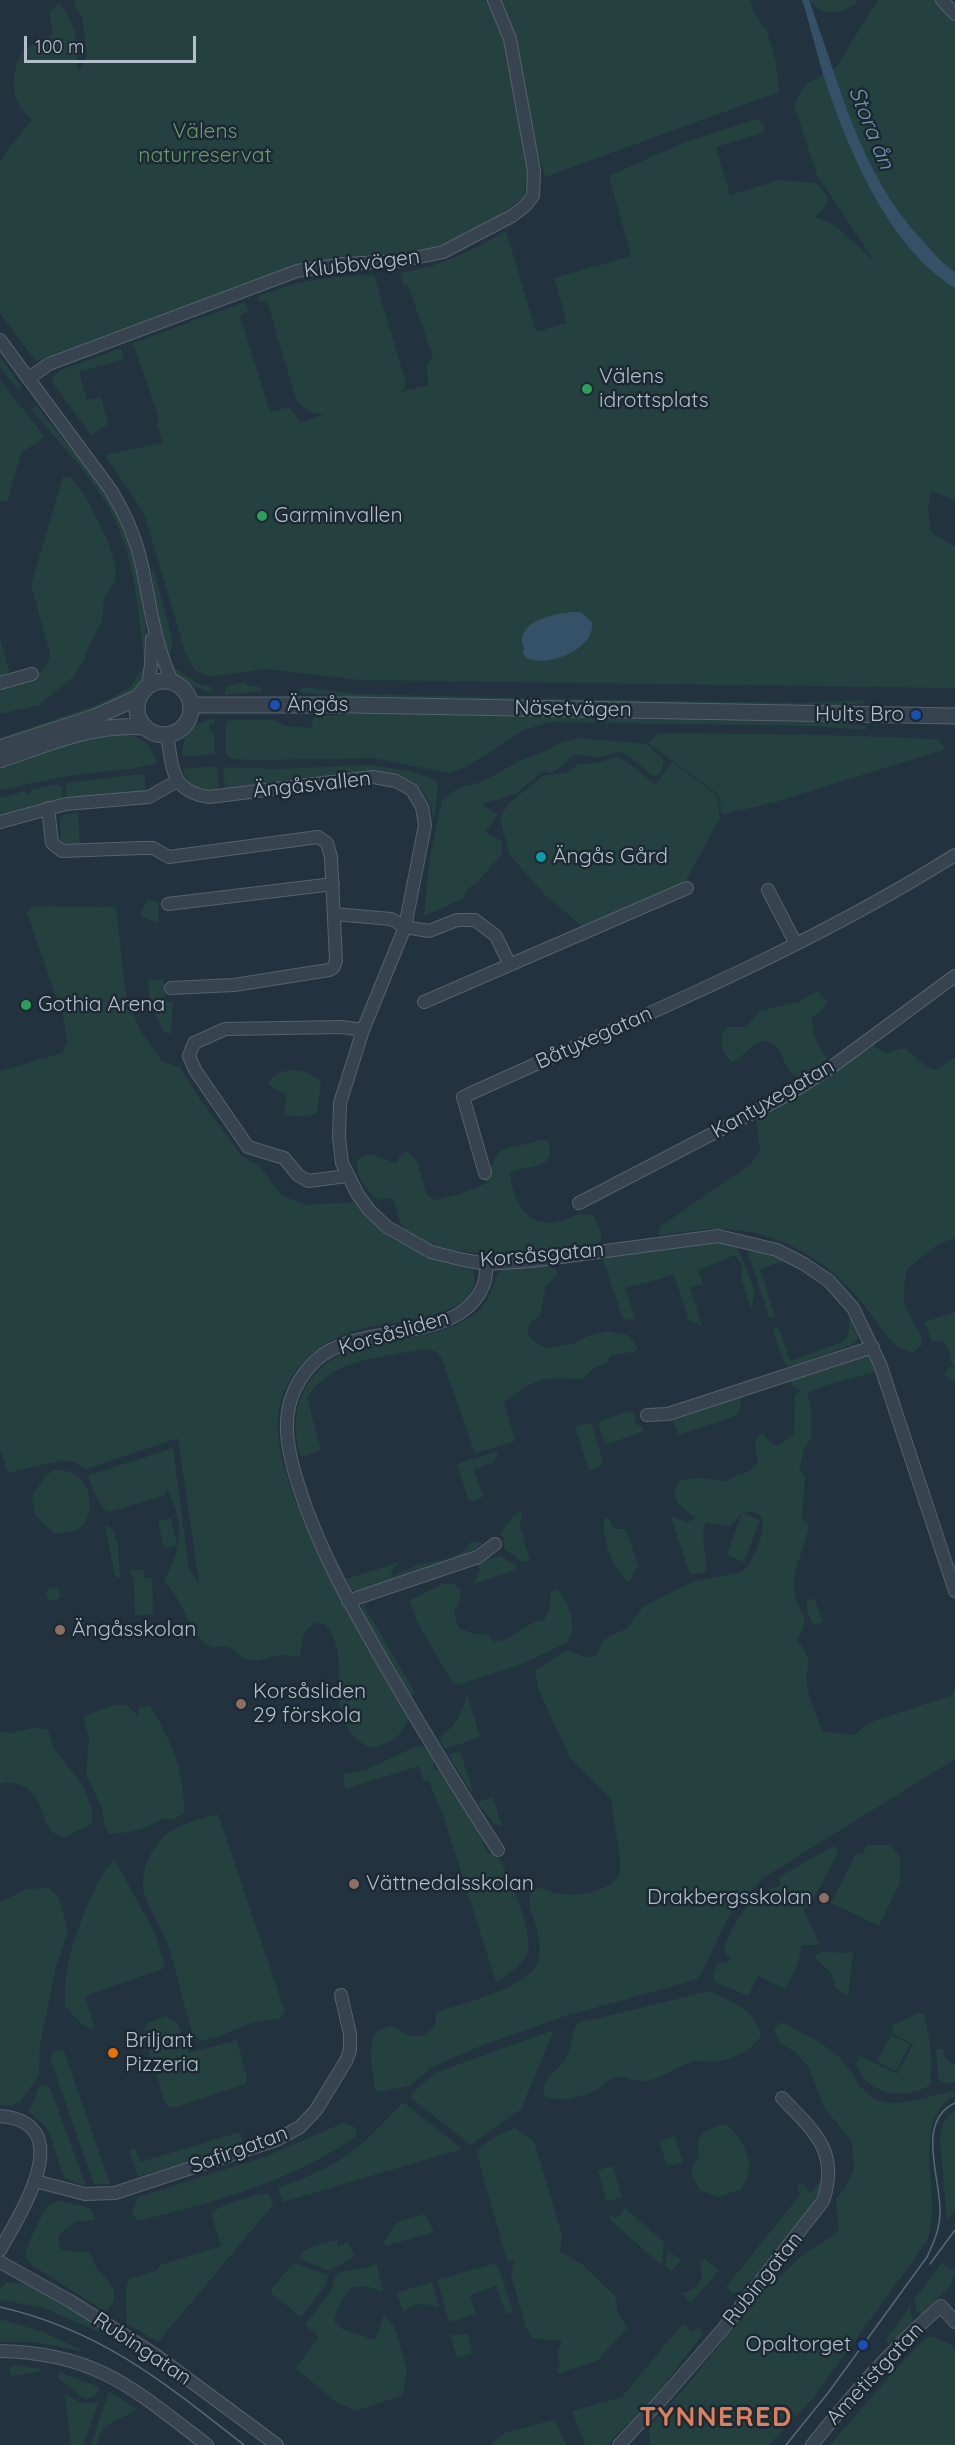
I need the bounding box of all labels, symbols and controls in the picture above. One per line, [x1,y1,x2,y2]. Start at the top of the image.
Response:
scale bar [27,24,200,62]
text: 100 m [35,35,84,58]
water label: Stora ån [843,83,899,173]
park label: Välens naturreservat [138,119,272,169]
street label: Klubbvägen [303,244,421,284]
place label: Välens idrottsplats [599,364,709,414]
marker: Välens idrottsplats [580,382,594,396]
place label: Garminvallen [274,503,403,529]
marker: Garminvallen [255,509,269,523]
place label: Ängås [287,692,348,718]
street label: Näsetvägen [514,695,632,723]
marker: Ängås [268,698,282,712]
place label: Hults Bro [815,702,904,728]
marker: Hults Bro [909,708,923,722]
street label: Ängåsvallen [252,766,372,804]
place label: Ängås Gård [553,844,668,870]
marker: Ängås Gård [534,850,548,864]
place label: Gothia Arena [38,992,165,1018]
marker: Gothia Arena [19,998,33,1012]
street label: Båtyxegatan [532,1001,656,1075]
street label: Kantyxegatan [707,1054,839,1144]
street label: Korsåsgatan [479,1237,605,1273]
street label: Korsåsliden [336,1305,452,1361]
place label: Ängåsskolan [72,1617,196,1643]
marker: Ängåsskolan [53,1623,67,1637]
place label: Korsåsliden 29 förskola [253,1679,366,1729]
marker: Korsåsliden 29 förskola [234,1697,248,1711]
place label: Vättnedalsskolan [366,1871,534,1897]
marker: Vättnedalsskolan [347,1877,361,1891]
place label: Drakbergsskolan [647,1885,812,1911]
marker: Drakbergsskolan [817,1891,831,1905]
place label: Briljant Pizzeria [125,2028,199,2078]
marker: Briljant Pizzeria [106,2046,120,2060]
street label: Safirgatan [187,2121,291,2179]
street label: Rubingatan [718,2227,808,2331]
street label: Rubingatan [88,2307,196,2391]
street label: Ametistgatan [821,2318,929,2430]
place label: Opaltorget [746,2332,851,2358]
marker: Opaltorget [856,2338,870,2352]
district label: TYNNERED [639,2402,793,2434]

